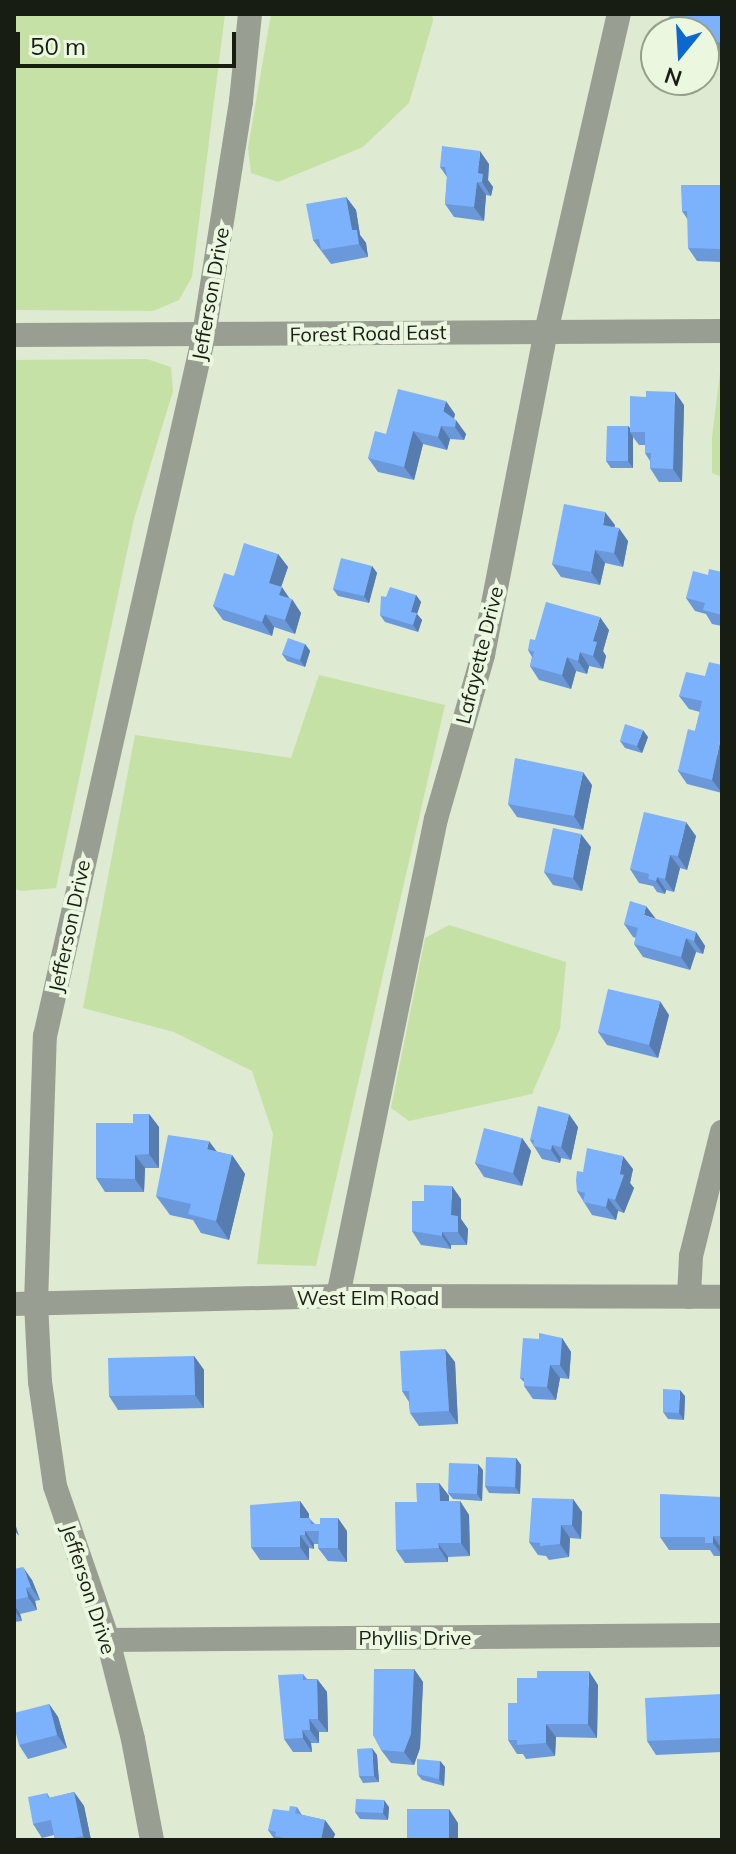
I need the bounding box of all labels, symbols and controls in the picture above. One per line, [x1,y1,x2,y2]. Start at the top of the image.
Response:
scale bar [20,16,240,66]
north arrow [640,16,720,96]
text: 50 m [30,31,86,61]
text: N [661,61,685,93]
street label: Jefferson Drive [186,225,234,363]
street label: Forest Road East [289,320,447,346]
street label: Lafayette Drive [450,584,508,726]
street label: Jefferson Drive [43,857,95,995]
street label: West Elm Road [297,1285,439,1309]
street label: Jefferson Drive [57,1521,121,1657]
street label: Phyllis Drive [359,1625,471,1649]

